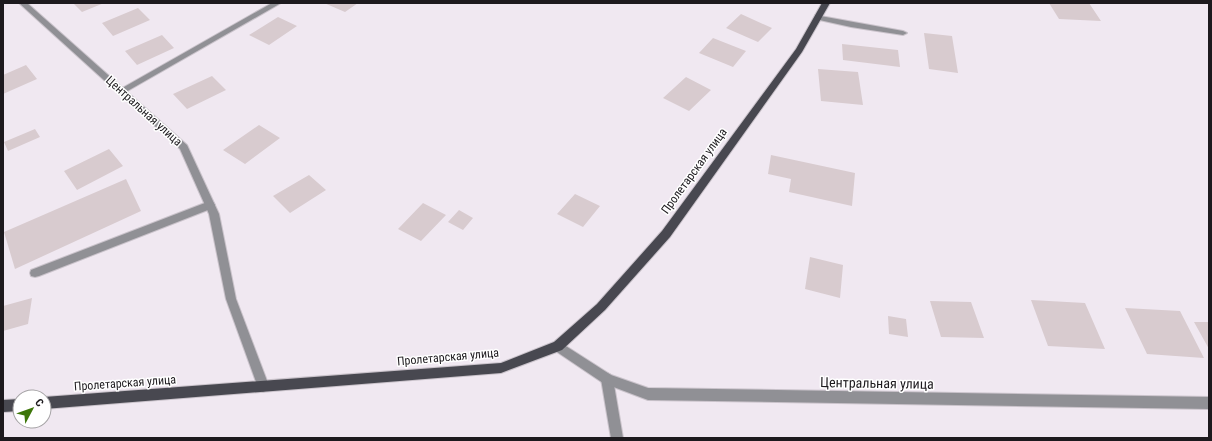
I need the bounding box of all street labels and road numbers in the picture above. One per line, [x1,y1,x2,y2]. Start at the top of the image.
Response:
street label: Центральная улица [103,73,185,149]
street label: Пролетарская улица [658,125,730,216]
street label: Пролетарская улица [396,346,500,368]
street label: Пролетарская улица [73,372,177,394]
street label: Центральная улица [820,374,934,392]

